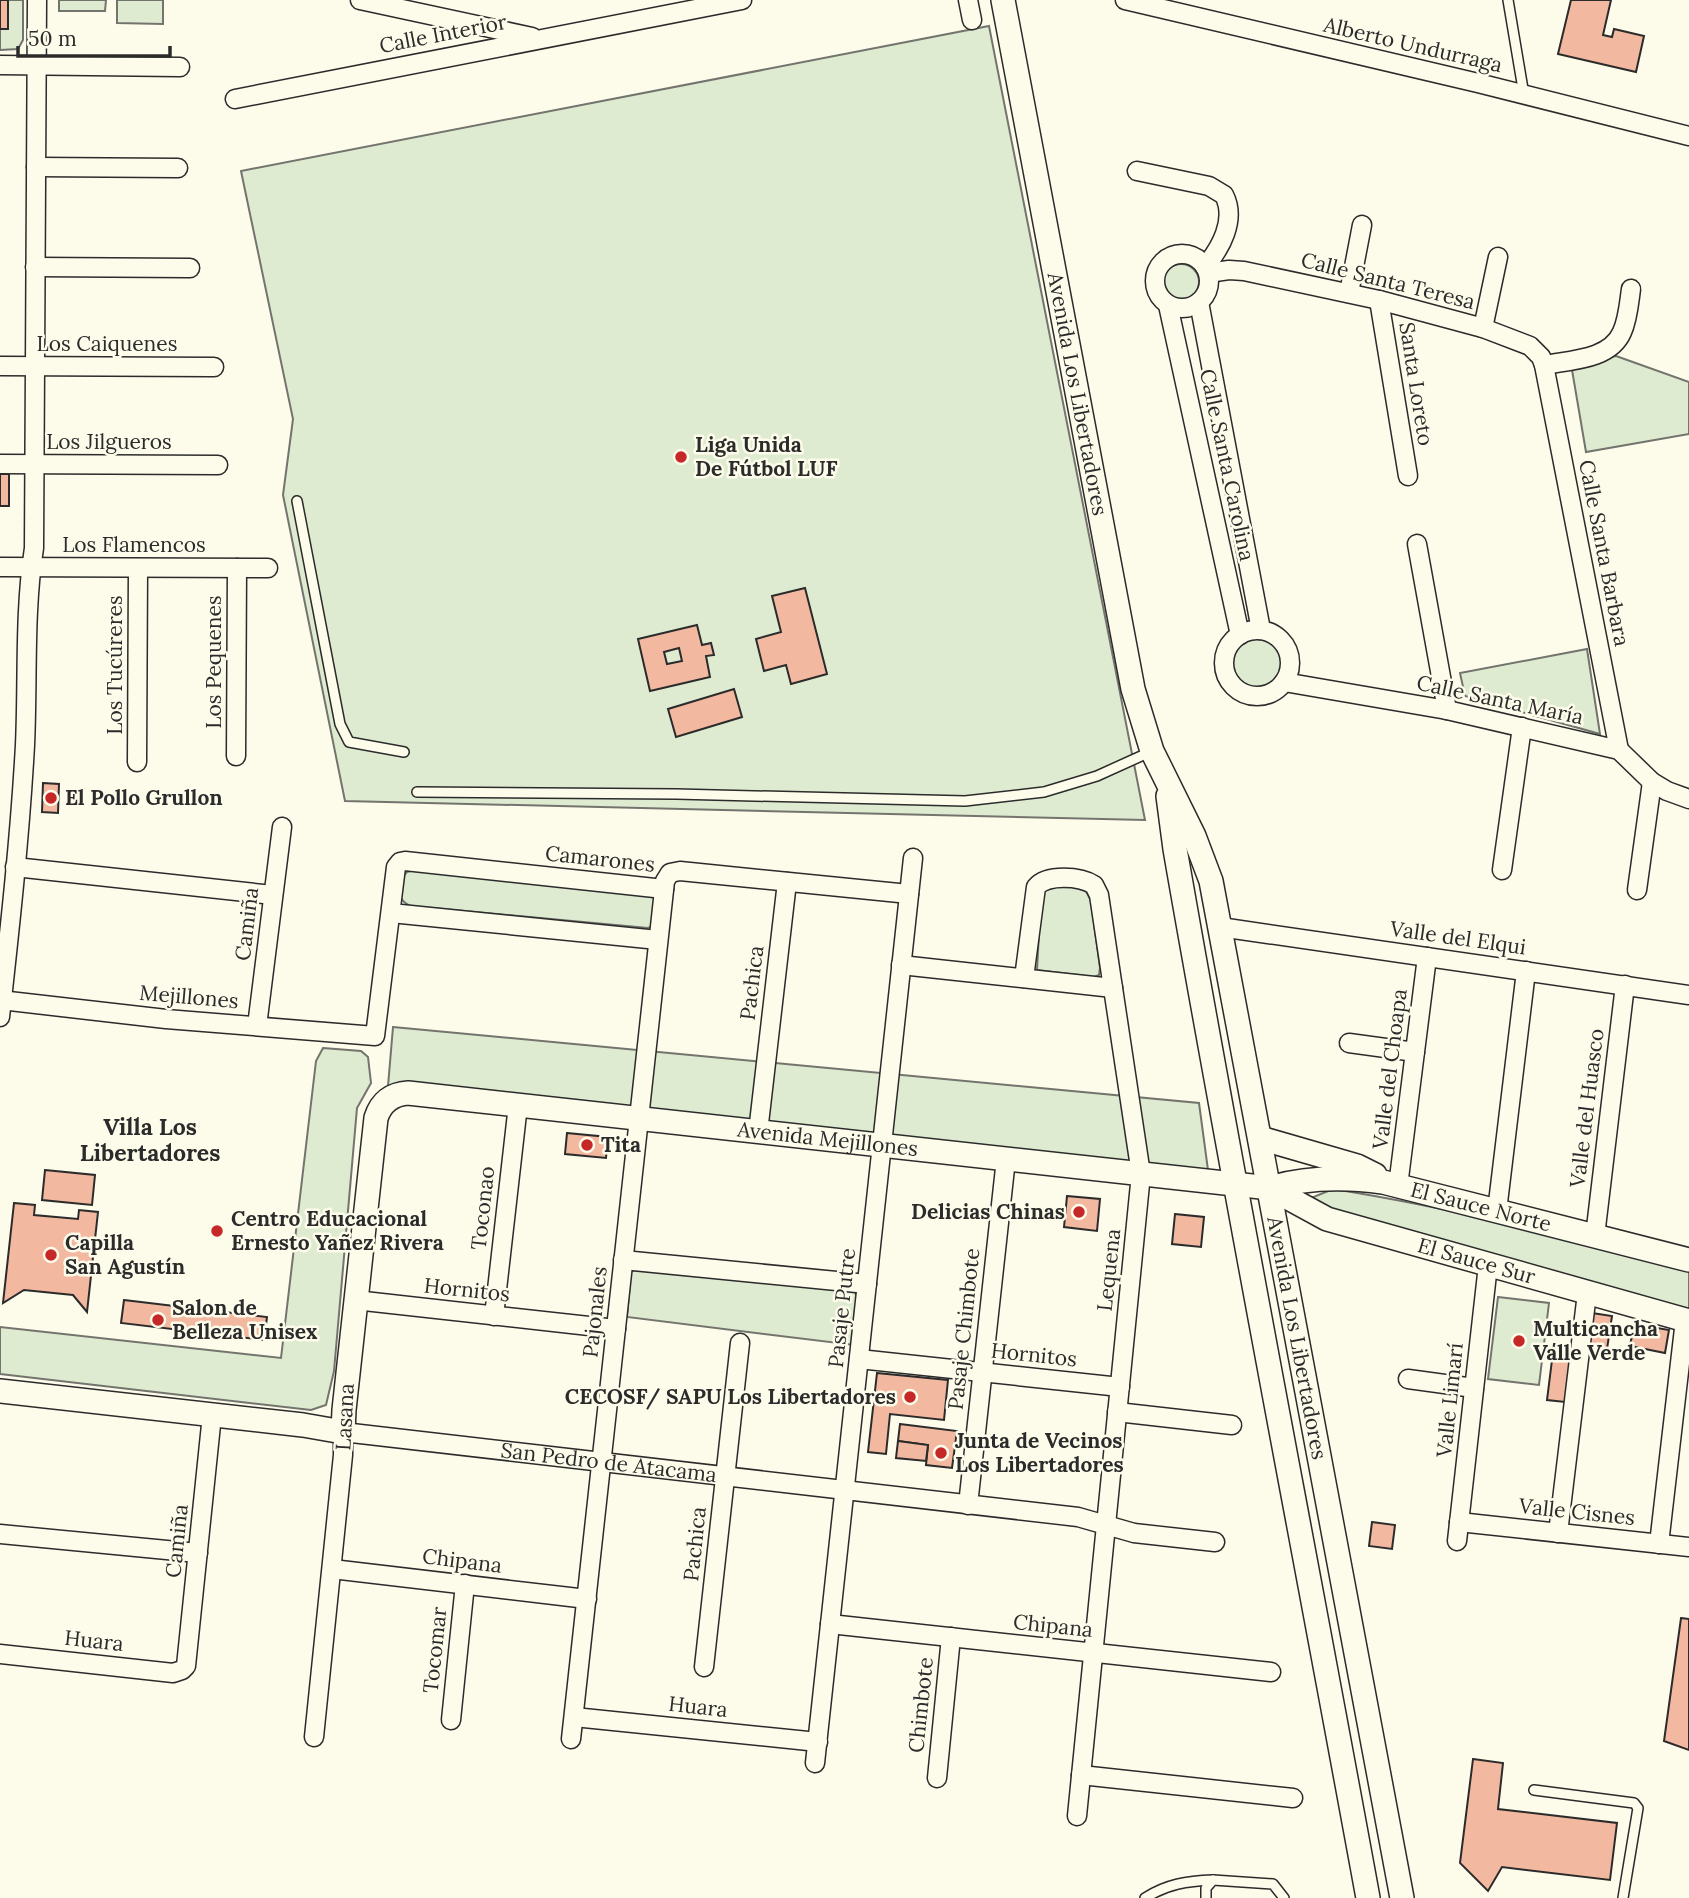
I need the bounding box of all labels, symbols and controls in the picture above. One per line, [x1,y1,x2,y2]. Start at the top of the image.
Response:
street label: Calle Interior [377,8,509,59]
street label: Alberto Undurraga [1320,11,1505,78]
scale bar [18,14,170,58]
text: 50 m [28,25,77,52]
street label: Calle Santa Teresa [1298,246,1478,315]
street label: Avenida Los Libertadores [1042,269,1114,518]
street label: Santa Loreto [1393,320,1440,448]
street label: Los Caiquenes [37,330,177,357]
street label: Calle Santa Carolina [1194,366,1261,564]
street label: Los Jilgueros [46,428,172,455]
place label: Liga Unida De Fútbol LUF [695,431,837,482]
marker: Liga Unida De Fútbol LUF [673,449,689,465]
street label: Calle Santa Barbara [1573,457,1636,649]
street label: Los Flamencos [62,531,206,558]
street label: Los Tucúreres [101,595,128,735]
street label: Los Pequenes [200,595,227,729]
street label: Calle Santa María [1414,669,1586,730]
place label: El Pollo Grullon [65,784,223,811]
marker: El Pollo Grullon [43,790,59,806]
street label: Camarones [544,839,656,878]
street label: Camiña [229,886,264,962]
street label: Valle del Elqui [1387,914,1528,960]
street label: Pachica [734,944,769,1022]
street label: Mejillones [138,979,240,1014]
street label: Valle del Choapa [1366,987,1413,1152]
street label: Valle del Huasco [1563,1027,1610,1190]
district label: Villa Los Libertadores [80,1112,220,1167]
street label: Avenida Mejillones [735,1115,920,1162]
place label: Tita [601,1131,641,1158]
marker: Tita [579,1137,595,1153]
street label: Toconao [465,1165,500,1251]
street label: El Sauce Norte [1408,1176,1554,1237]
place label: Delicias Chinas [911,1198,1065,1225]
marker: Delicias Chinas [1071,1204,1087,1220]
place label: Centro Educacional Ernesto Yañez Rivera [231,1205,444,1256]
street label: Avenida Los Libertadores [1261,1213,1333,1462]
marker: Centro Educacional Ernesto Yañez Rivera [209,1223,225,1239]
street label: Lequena [1091,1227,1126,1313]
place label: Capilla San Agustín [65,1229,185,1280]
street label: El Sauce Sur [1415,1231,1538,1290]
marker: Capilla San Agustín [43,1247,59,1263]
street label: Pasaje Putre [822,1247,861,1369]
street label: Pasaje Chimbote [942,1247,985,1411]
street label: Pajonales [576,1265,613,1359]
street label: Hornitos [423,1272,511,1307]
place label: Salon de Belleza Unisex [172,1294,318,1345]
marker: Salon de Belleza Unisex [150,1312,166,1328]
place label: Multicancha Valle Verde [1533,1315,1658,1366]
marker: Multicancha Valle Verde [1511,1333,1527,1349]
street label: Hornitos [990,1337,1078,1372]
street label: Valle Limarí [1430,1341,1469,1460]
street label: Lasana [329,1382,360,1451]
place label: CECOSF/ SAPU Los Libertadores [565,1383,896,1410]
marker: CECOSF/ SAPU Los Libertadores [902,1389,918,1405]
place label: Junta de Vecinos Los Libertadores [955,1427,1124,1478]
street label: San Pedro de Atacama [499,1436,718,1488]
marker: Junta de Vecinos Los Libertadores [933,1445,949,1461]
street label: Valle Cisnes [1517,1492,1636,1531]
street label: Camiña [159,1503,194,1579]
street label: Pachica [677,1505,712,1583]
street label: Chipana [421,1542,504,1579]
street label: Tocomar [417,1605,452,1695]
street label: Chipana [1012,1608,1094,1643]
street label: Huara [63,1624,125,1657]
street label: Chimbote [902,1656,939,1754]
street label: Huara [667,1690,729,1723]

